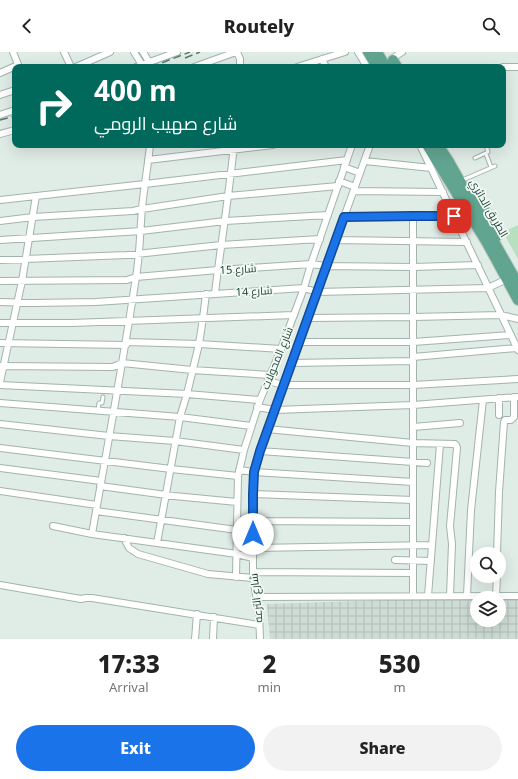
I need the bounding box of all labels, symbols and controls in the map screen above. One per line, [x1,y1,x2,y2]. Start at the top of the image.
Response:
text: Routely [224,14,294,38]
icon: back [16,15,38,37]
icon: search [480,15,502,37]
text: 400 m [94,71,177,109]
icon: right [28,80,80,132]
text: شارع صهيب الرومي [94,111,237,135]
street label: الطريق الدائري [465,176,512,241]
pin [437,199,471,233]
icon: arrive [443,205,465,227]
street label: شارع 15 [219,260,257,278]
street label: شارع 14 [235,282,273,300]
street label: شارع المحولات [257,324,297,392]
position arrow [232,513,274,555]
map controls [470,547,506,627]
button: search [470,547,506,583]
street label: شارع الترعه [245,573,267,623]
button: layers [470,591,506,627]
text: 17:33 [98,647,160,680]
text: 2 [262,647,276,680]
text: 530 [379,647,420,680]
text: Arrival [109,678,149,696]
text: min [258,678,281,696]
text: m [393,678,406,696]
button: Exit [16,725,255,771]
button: Share [263,725,502,771]

